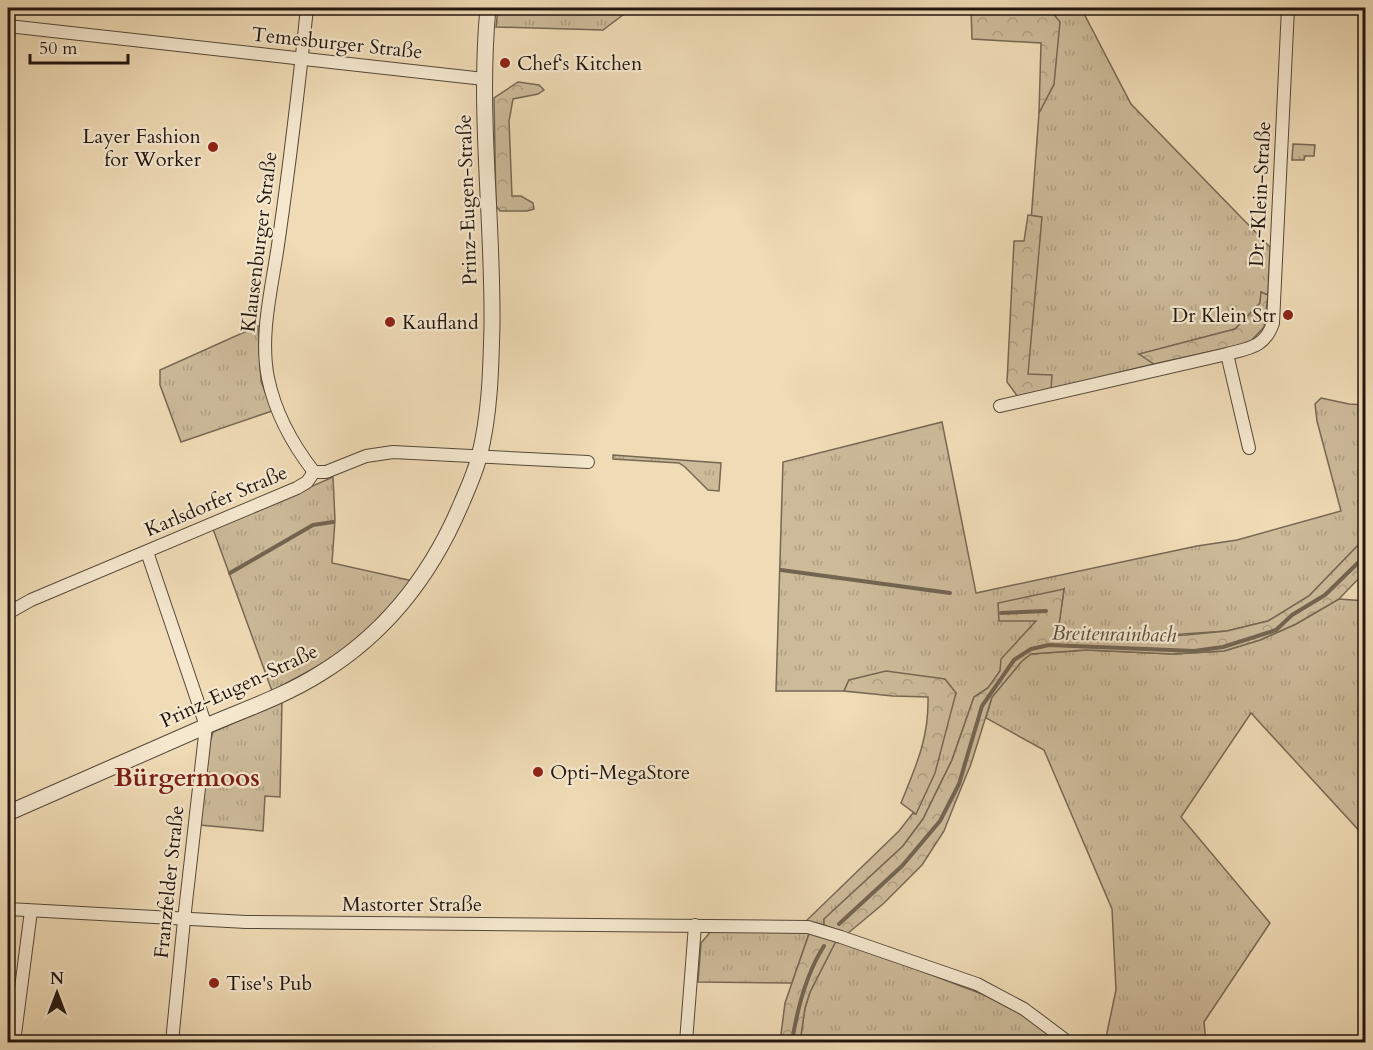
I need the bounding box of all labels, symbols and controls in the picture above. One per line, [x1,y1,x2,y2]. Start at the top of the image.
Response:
street label: Temesburger Straße [250,21,424,65]
scale bar [30,27,128,65]
text: 50 m [39,36,78,61]
place label: Chef‘s Kitchen [517,50,643,77]
marker: Chef‘s Kitchen [498,56,512,70]
street label: Prinz-Eugen-Straße [451,114,483,286]
street label: Dr.-Klein-Straße [1243,121,1277,267]
place label: Layer Fashion for Worker [82,123,202,173]
marker: Layer Fashion for Worker [206,140,220,154]
street label: Klausenburger Straße [235,150,283,334]
place label: Dr Klein Str [1172,302,1277,329]
marker: Dr Klein Str [1281,308,1295,322]
place label: Kaufland [402,309,479,336]
marker: Kaufland [383,315,397,329]
street label: Karlsdorfer Straße [141,459,291,543]
water label: Breitenrainbach [1051,618,1177,650]
street label: Prinz-Eugen-Straße [156,638,322,734]
place label: Opti-MegaStore [550,759,690,786]
district label: Bürgermoos [114,760,260,795]
marker: Opti-MegaStore [531,765,545,779]
street label: Franzfelder Straße [148,804,190,960]
street label: Mastorter Straße [342,891,482,918]
north arrow [27,963,87,1023]
text: N [50,968,64,990]
place label: Tise's Pub [226,970,312,997]
marker: Tise's Pub [207,976,221,990]

